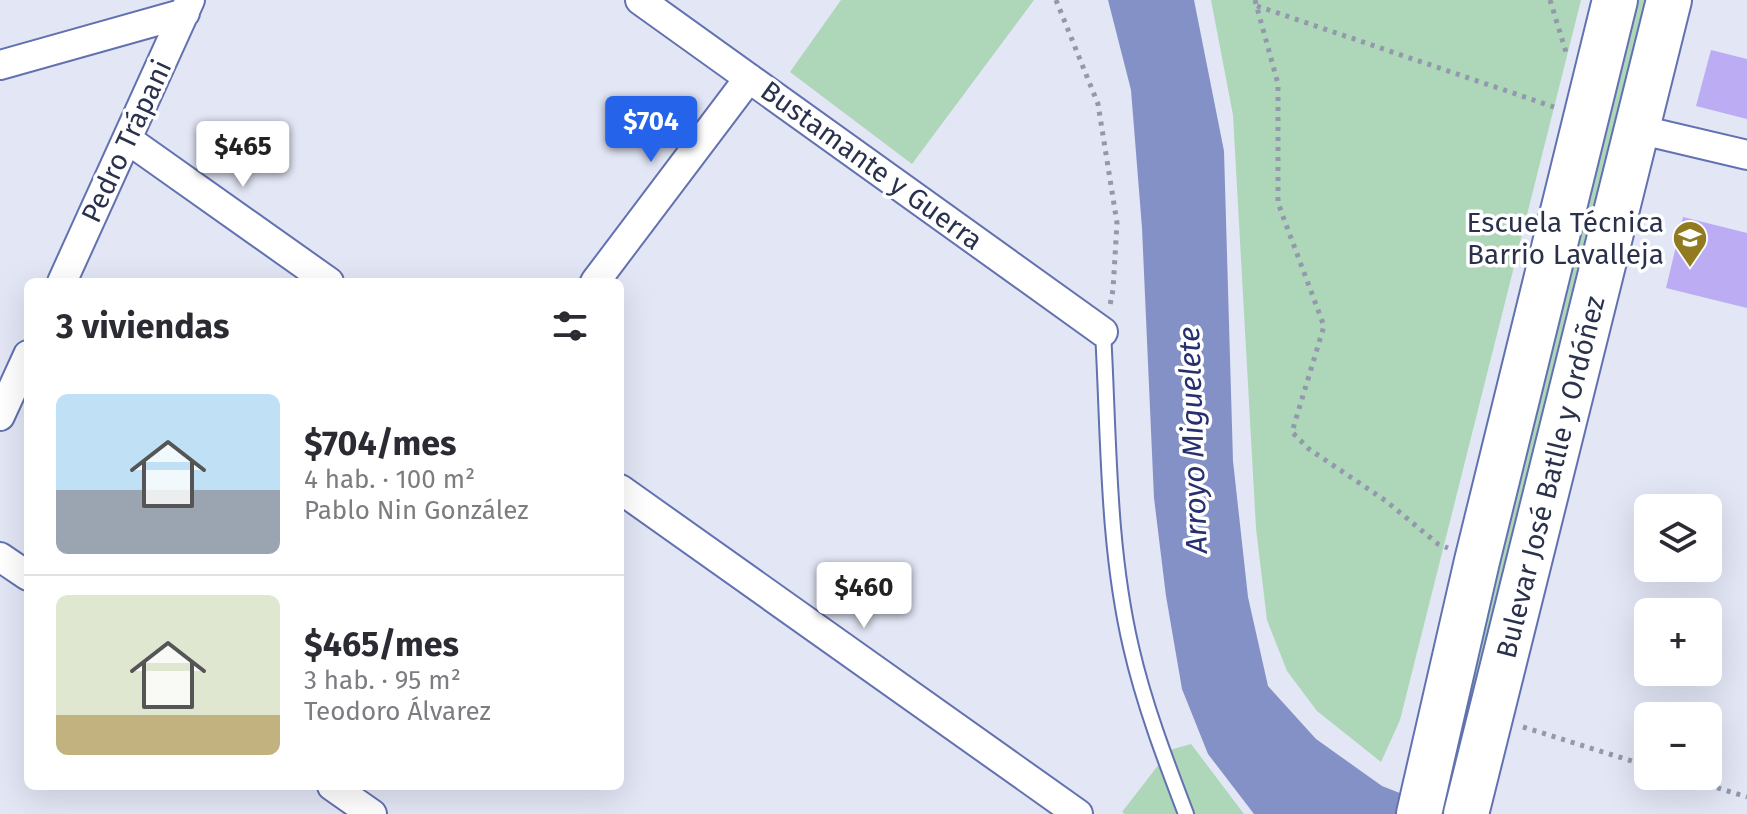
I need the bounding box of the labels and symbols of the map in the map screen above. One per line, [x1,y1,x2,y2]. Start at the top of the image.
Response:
street label: Pedro Trápani [74,55,179,228]
street label: Bustamante y Guerra [754,74,989,257]
pin: $704 [604,96,698,164]
pin: $465 [196,121,290,189]
place label: Escuela Técnica Barrio Lavalleja [1466,206,1664,271]
school or university icon: Escuela Técnica Barrio Lavalleja [1671,219,1709,269]
street label: Bulevar José Batlle y Ordóñez [1489,292,1612,662]
water label: Arroyo Miguelete [1171,326,1215,555]
pin: $460 [817,562,911,630]

